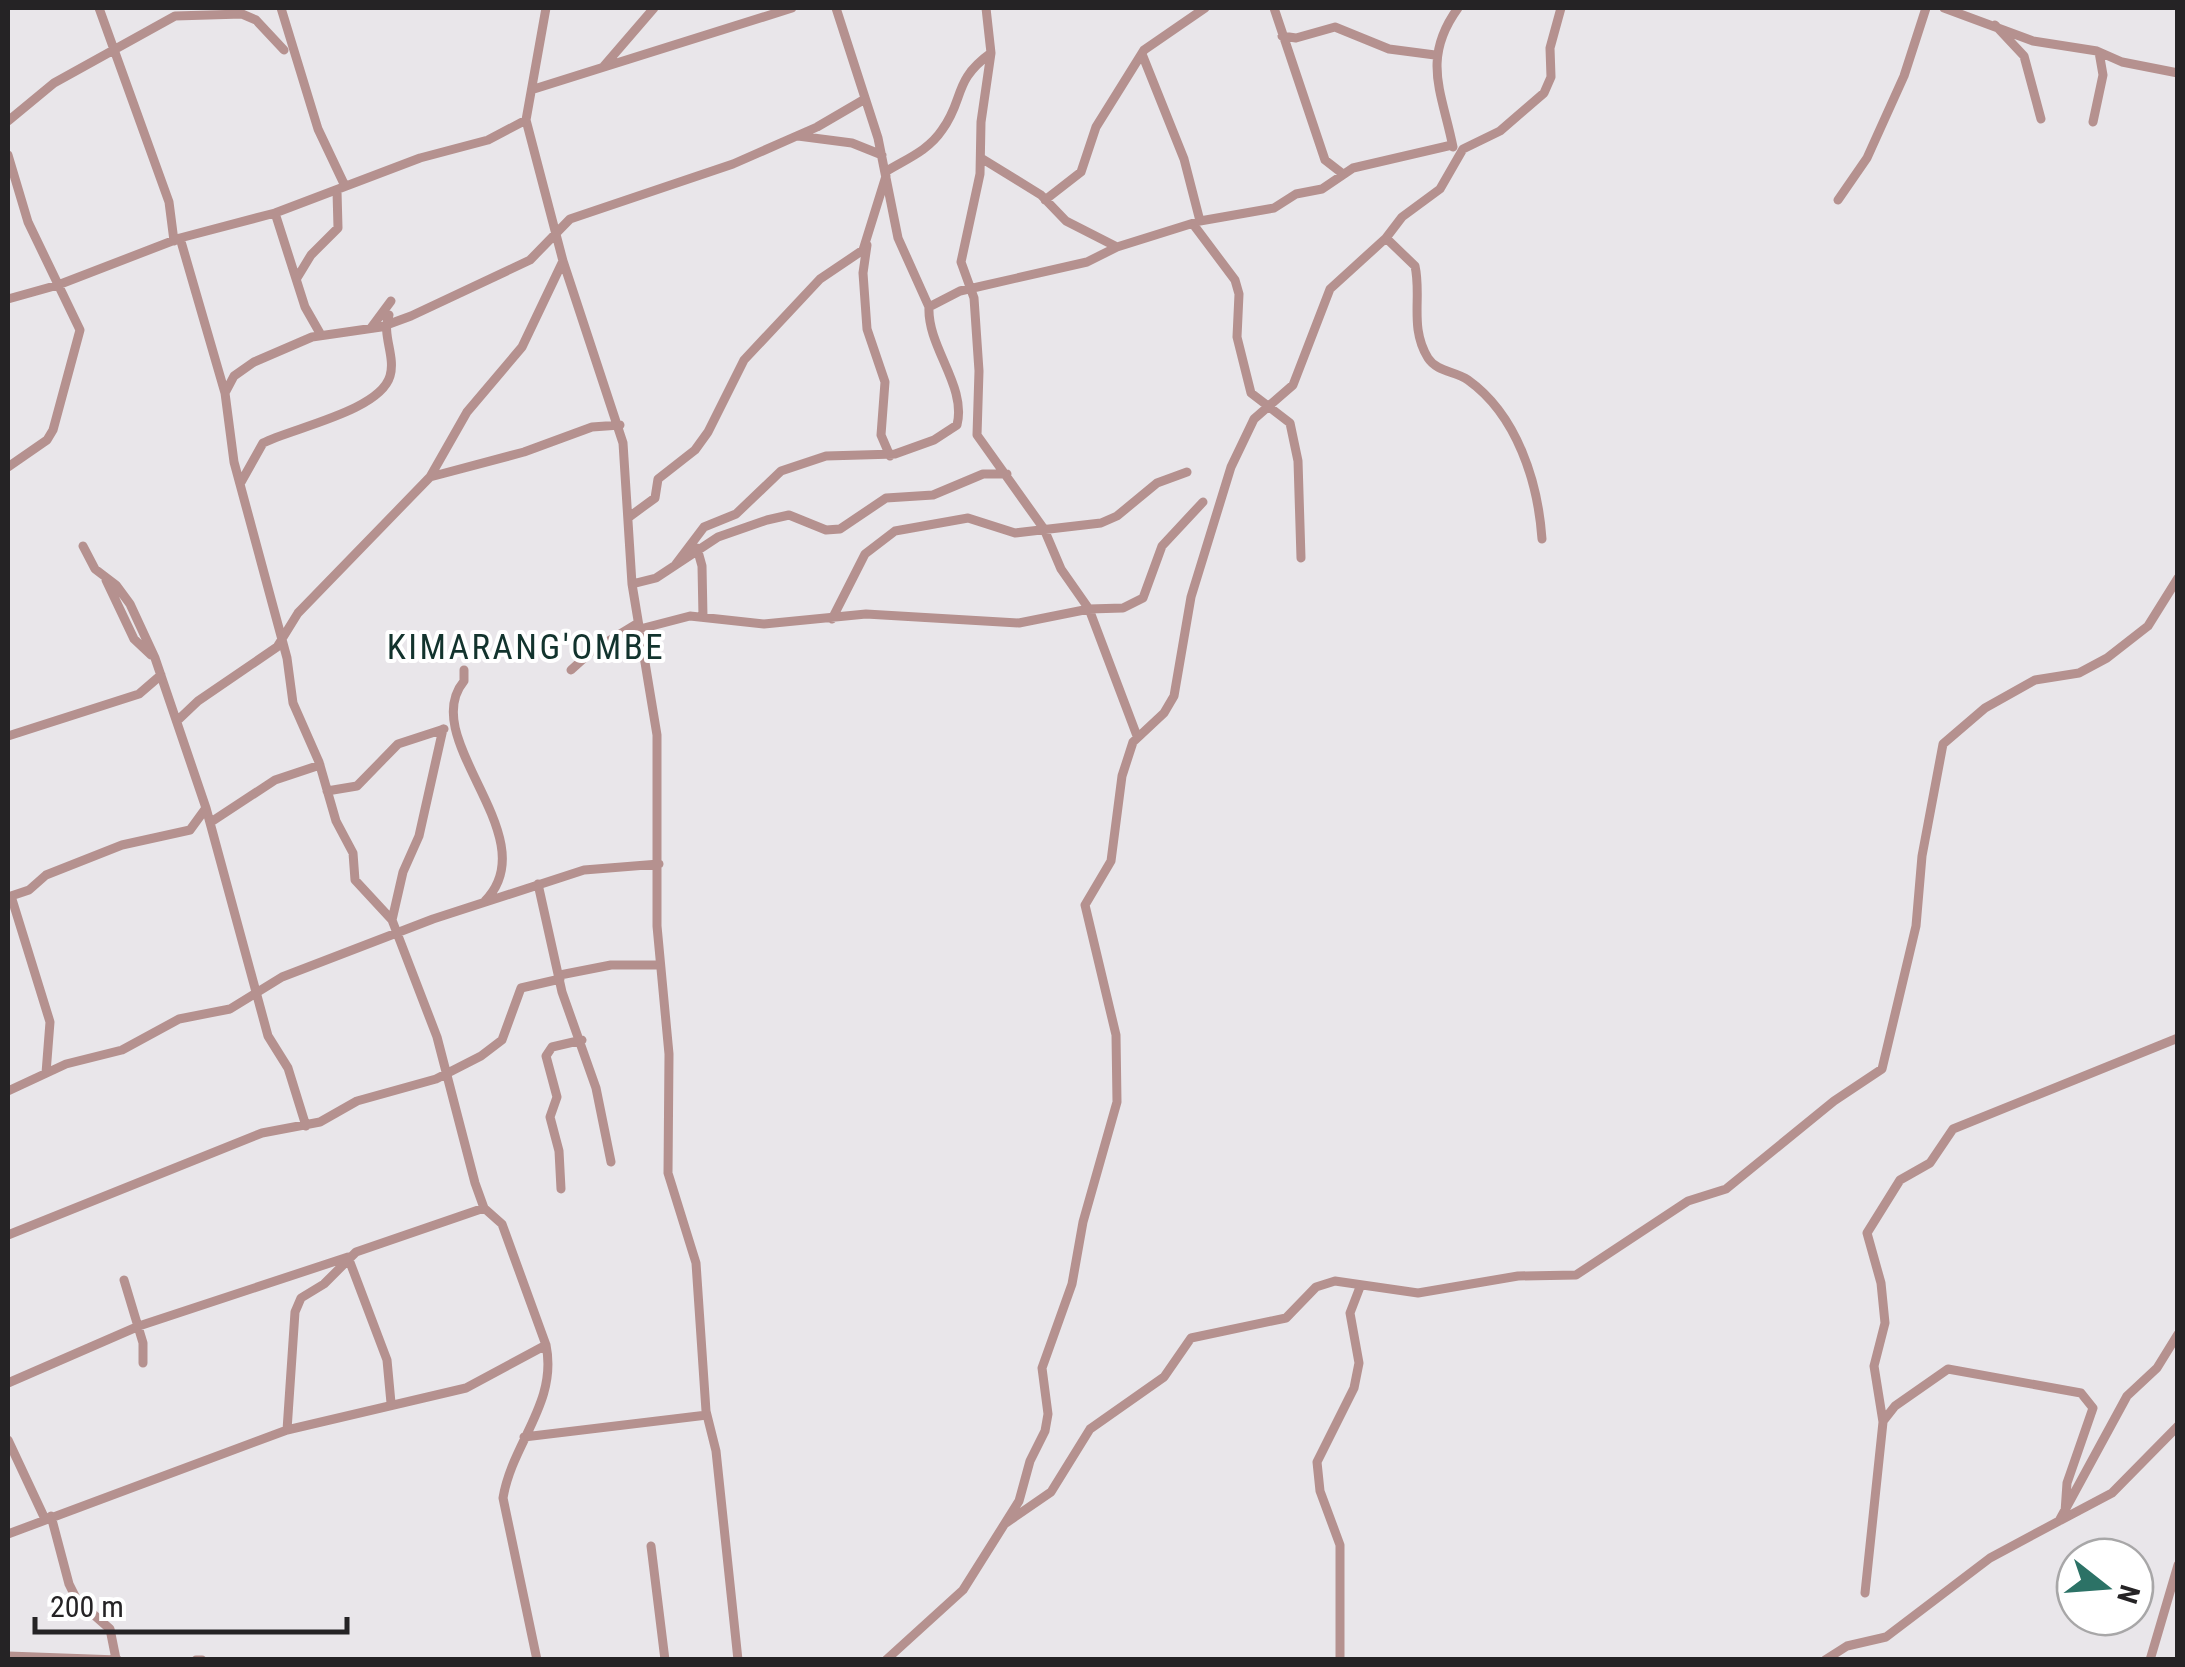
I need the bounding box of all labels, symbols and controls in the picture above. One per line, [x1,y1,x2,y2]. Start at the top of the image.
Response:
district label: KIMARANG'OMBE [387,627,665,668]
north arrow [2055,1537,2155,1637]
scale bar [35,1572,348,1634]
text: N [2110,1581,2147,1607]
text: 200 m [50,1589,124,1624]

